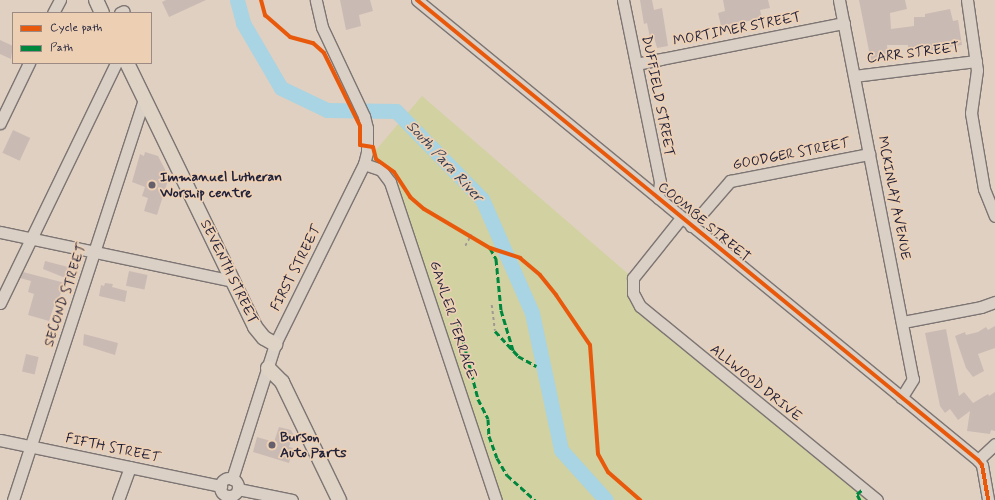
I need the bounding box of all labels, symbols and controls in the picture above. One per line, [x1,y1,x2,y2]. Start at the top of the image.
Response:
street label: MORTIMER STREET [671,8,803,50]
legend [12,12,152,64]
text: Cycle path [50,20,102,36]
street label: DUFFIELD STREET [638,33,678,159]
street label: CARR STREET [866,39,960,67]
text: Path [50,40,73,56]
water label: South Para River [402,118,486,206]
street label: GOODGER STREET [731,134,851,174]
street label: MCKINLAY AVENUE [874,134,914,262]
place label: Immanuel Lutheran Worship centre [160,169,284,202]
street label: COOMBE STREET [654,178,754,266]
marker: Immanuel Lutheran Worship centre [147,180,157,190]
street label: SEVENTH STREET [196,216,262,328]
street label: FIRST STREET [267,222,325,314]
street label: SECOND STREET [40,241,90,349]
street label: GAWLER TERRACE [426,260,480,380]
street label: ALLWOOD DRIVE [707,341,805,425]
place label: Burson Auto Parts [280,429,344,462]
street label: FIFTH STREET [64,430,162,466]
marker: Burson Auto Parts [267,440,277,450]

